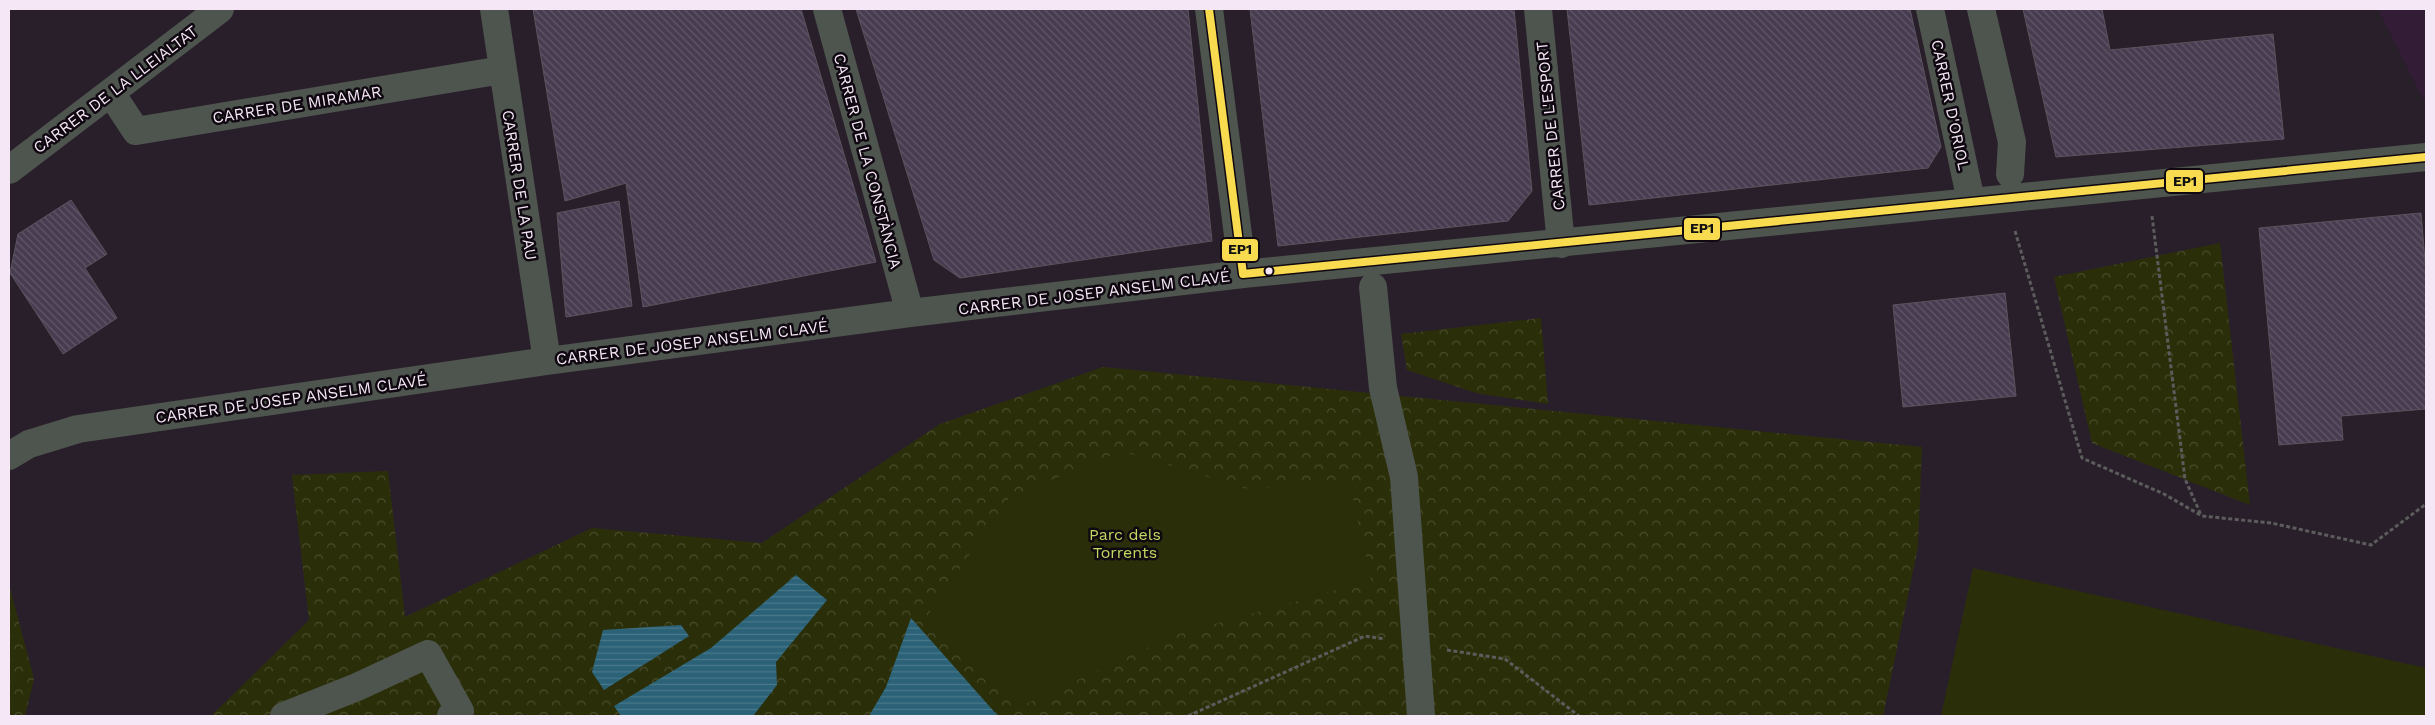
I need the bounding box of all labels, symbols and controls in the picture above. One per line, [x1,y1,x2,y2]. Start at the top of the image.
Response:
street label: CARRER DE LA LLEIALTAT [30,21,201,157]
street label: CARRER D'ORIOL [1927,38,1974,173]
street label: CARRER DE L'ESPORT [1532,40,1569,211]
street label: CARRER DE LA CONSTÀNCIA [830,51,906,271]
street label: CARRER DE MIRAMAR [211,82,383,127]
street label: CARRER DE LA PAU [498,109,541,262]
line badge: EP1 [2165,169,2204,193]
text: EP1 [2173,173,2197,189]
line badge: EP1 [1683,217,1721,241]
text: EP1 [1690,220,1714,236]
line badge: EP1 [1221,238,1259,262]
text: EP1 [1228,241,1252,257]
street label: CARRER DE JOSEP ANSELM CLAVÉ [957,266,1231,319]
unlabelled marker [1264,266,1274,276]
street label: CARRER DE JOSEP ANSELM CLAVÉ [555,316,829,369]
street label: CARRER DE JOSEP ANSELM CLAVÉ [154,370,428,427]
park label: Parc dels Torrents [1089,525,1161,562]

